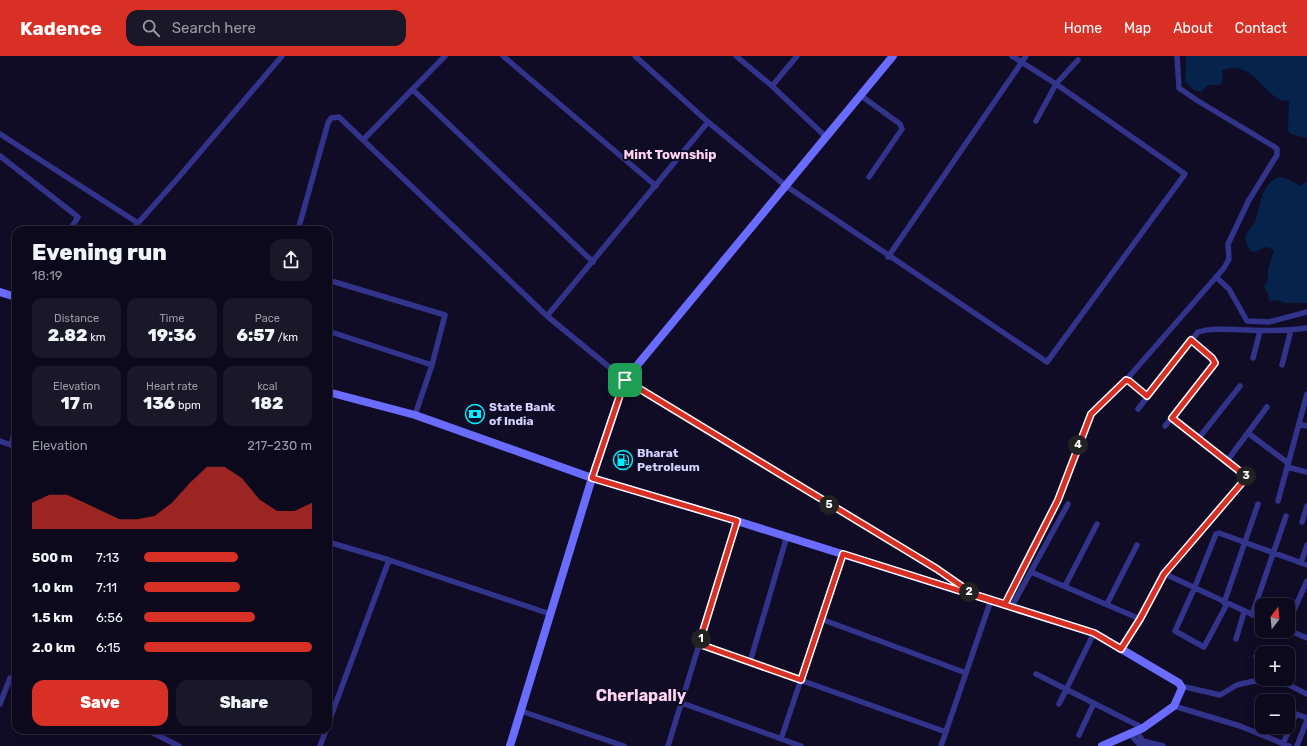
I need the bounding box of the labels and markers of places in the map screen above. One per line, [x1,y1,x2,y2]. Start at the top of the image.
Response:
pin [608,363,642,397]
place label: State Bank of India [489,400,555,428]
bank icon: State Bank of India [464,403,486,425]
pin: 4 [1068,435,1088,455]
place label: Bharat Petroleum [637,446,700,474]
fuel station icon: Bharat Petroleum [612,449,634,471]
pin: 3 [1236,466,1256,486]
pin: 5 [819,495,839,515]
pin: 2 [959,582,979,602]
pin: 1 [691,629,711,649]

